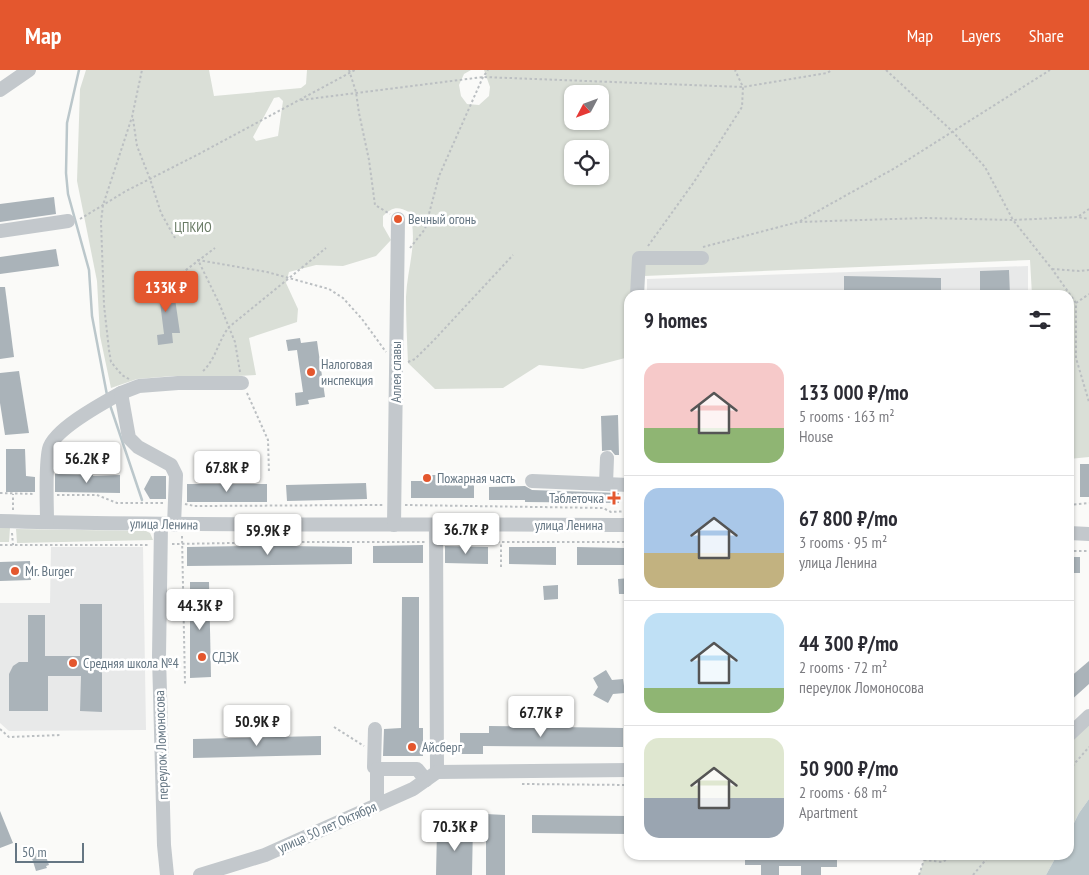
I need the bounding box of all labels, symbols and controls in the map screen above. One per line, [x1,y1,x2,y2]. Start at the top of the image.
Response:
text: Map [25,20,62,51]
text: Map [907,24,933,47]
text: Layers [961,24,1001,47]
text: Share [1029,24,1064,47]
north arrow [564,85,609,130]
map controls [564,85,609,185]
button: locate [564,140,609,185]
place label: Вечный огонь [408,210,476,228]
marker: Вечный огонь [392,213,404,225]
park label: ЦПКИО [174,218,212,236]
pin: 133K ₽ [125,270,207,313]
text: 133K ₽ [145,277,187,297]
icon: filters [1026,306,1054,334]
text: 9 homes [644,307,707,334]
street label: Аллея славы [387,341,405,403]
place label: Налоговая инспекция [321,355,373,389]
marker: Налоговая инспекция [305,366,317,378]
text: 133 000 ₽/mo [799,379,908,406]
icon: home [684,383,744,443]
text: 5 rooms · 163 m² [799,406,895,426]
text: House [799,426,833,446]
pin: 56.2K ₽ [41,442,133,484]
text: 56.2K ₽ [64,448,110,468]
pin: 67.8K ₽ [181,450,273,493]
text: 67.8K ₽ [205,457,249,477]
place label: Пожарная часть [437,469,515,487]
marker: Пожарная часть [421,472,433,484]
place label: Таблеточка [549,489,604,507]
marker: Таблеточка [608,492,620,504]
text: 67 800 ₽/mo [799,505,898,532]
icon: home [684,508,744,568]
pin: 36.7K ₽ [420,512,512,555]
street label: улица Ленина [130,514,198,534]
pin: 59.9K ₽ [222,514,314,556]
street label: улица Ленина [535,516,603,534]
text: 36.7K ₽ [443,519,489,539]
text: 59.9K ₽ [245,520,291,540]
text: 3 rooms · 95 m² [799,532,887,552]
text: улица Ленина [799,552,877,572]
place label: Mr. Burger [25,562,74,580]
marker: Mr. Burger [9,565,21,577]
pin: 44.3K ₽ [154,588,246,631]
text: 44.3K ₽ [177,595,223,615]
text: 44 300 ₽/mo [799,630,898,657]
icon: home [684,633,744,693]
place label: СДЭК [212,648,239,666]
marker: СДЭК [196,651,208,663]
place label: Средняя школа №4 [83,654,180,672]
marker: Средняя школа №4 [67,657,79,669]
text: 2 rooms · 72 m² [799,657,887,677]
text: переулок Ломоносова [799,677,924,697]
street label: переулок Ломоносова [150,690,172,800]
pin: 67.7K ₽ [495,696,587,738]
text: 67.7K ₽ [519,702,563,722]
pin: 50.9K ₽ [211,704,303,747]
text: 50.9K ₽ [234,711,280,731]
place label: Айсберг [422,738,463,756]
marker: Айсберг [406,741,418,753]
text: 50 900 ₽/mo [799,755,898,782]
icon: home [684,758,744,818]
text: 2 rooms · 68 m² [799,782,887,802]
street label: улица 50 лет Октября [275,797,379,857]
text: Apartment [799,802,858,822]
pin: 70.3K ₽ [409,810,501,852]
text: 70.3K ₽ [432,816,478,836]
scale bar [15,840,84,863]
text: 50 m [22,843,47,861]

